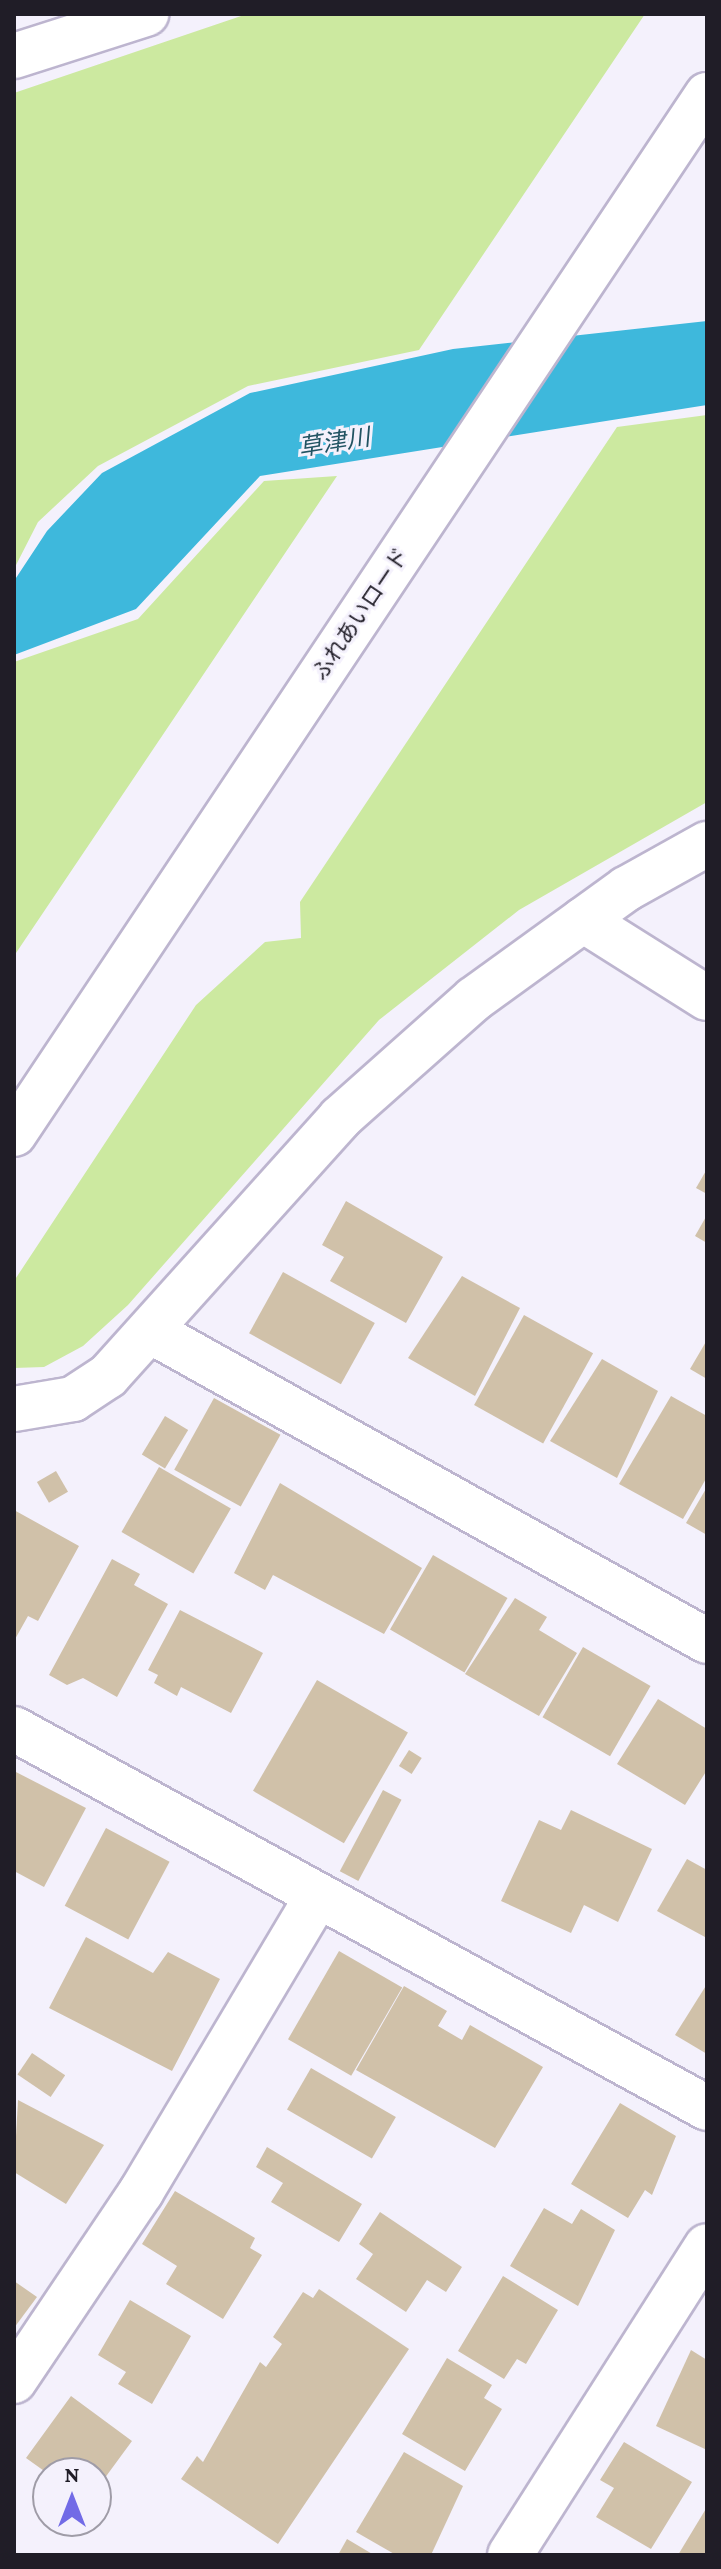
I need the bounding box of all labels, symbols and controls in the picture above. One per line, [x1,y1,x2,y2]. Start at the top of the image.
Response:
water label: 草津川 [296,422,372,462]
street label: ふれあいロード [306,543,414,685]
north arrow [32,2457,112,2537]
text: N [65,2462,80,2487]

